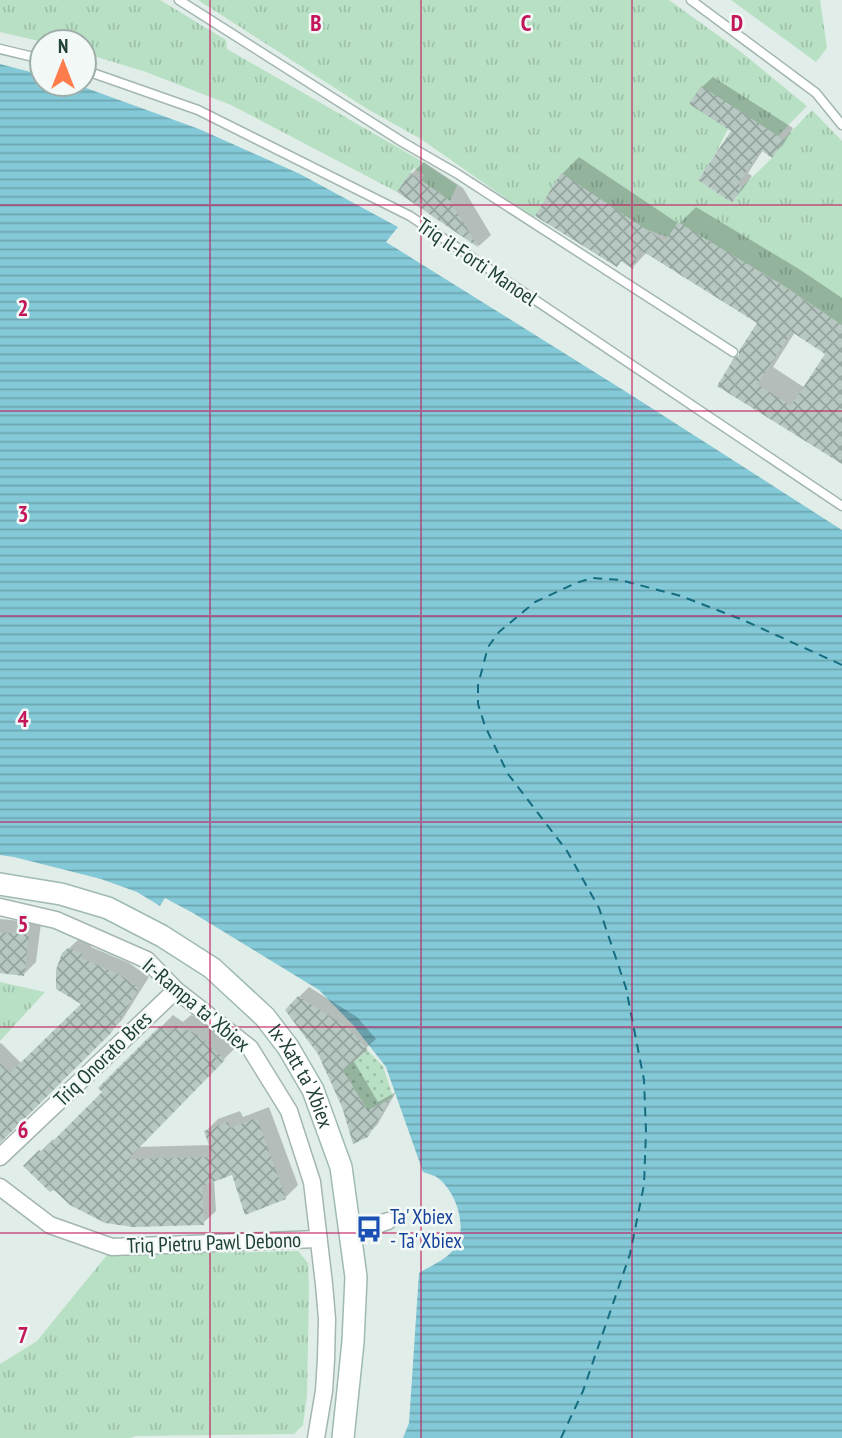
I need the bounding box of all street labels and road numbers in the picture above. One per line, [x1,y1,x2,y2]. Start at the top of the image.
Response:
street label: Triq il-Forti Manoel [412,211,543,312]
street label: Ir-Rampa ta' Xbiex [137,952,256,1058]
street label: Triq Onorato Bres [48,1005,157,1112]
street label: Ix-Xatt ta' Xbiex [262,1018,340,1132]
street label: Triq Pietru Pawl Debono [126,1226,302,1259]

